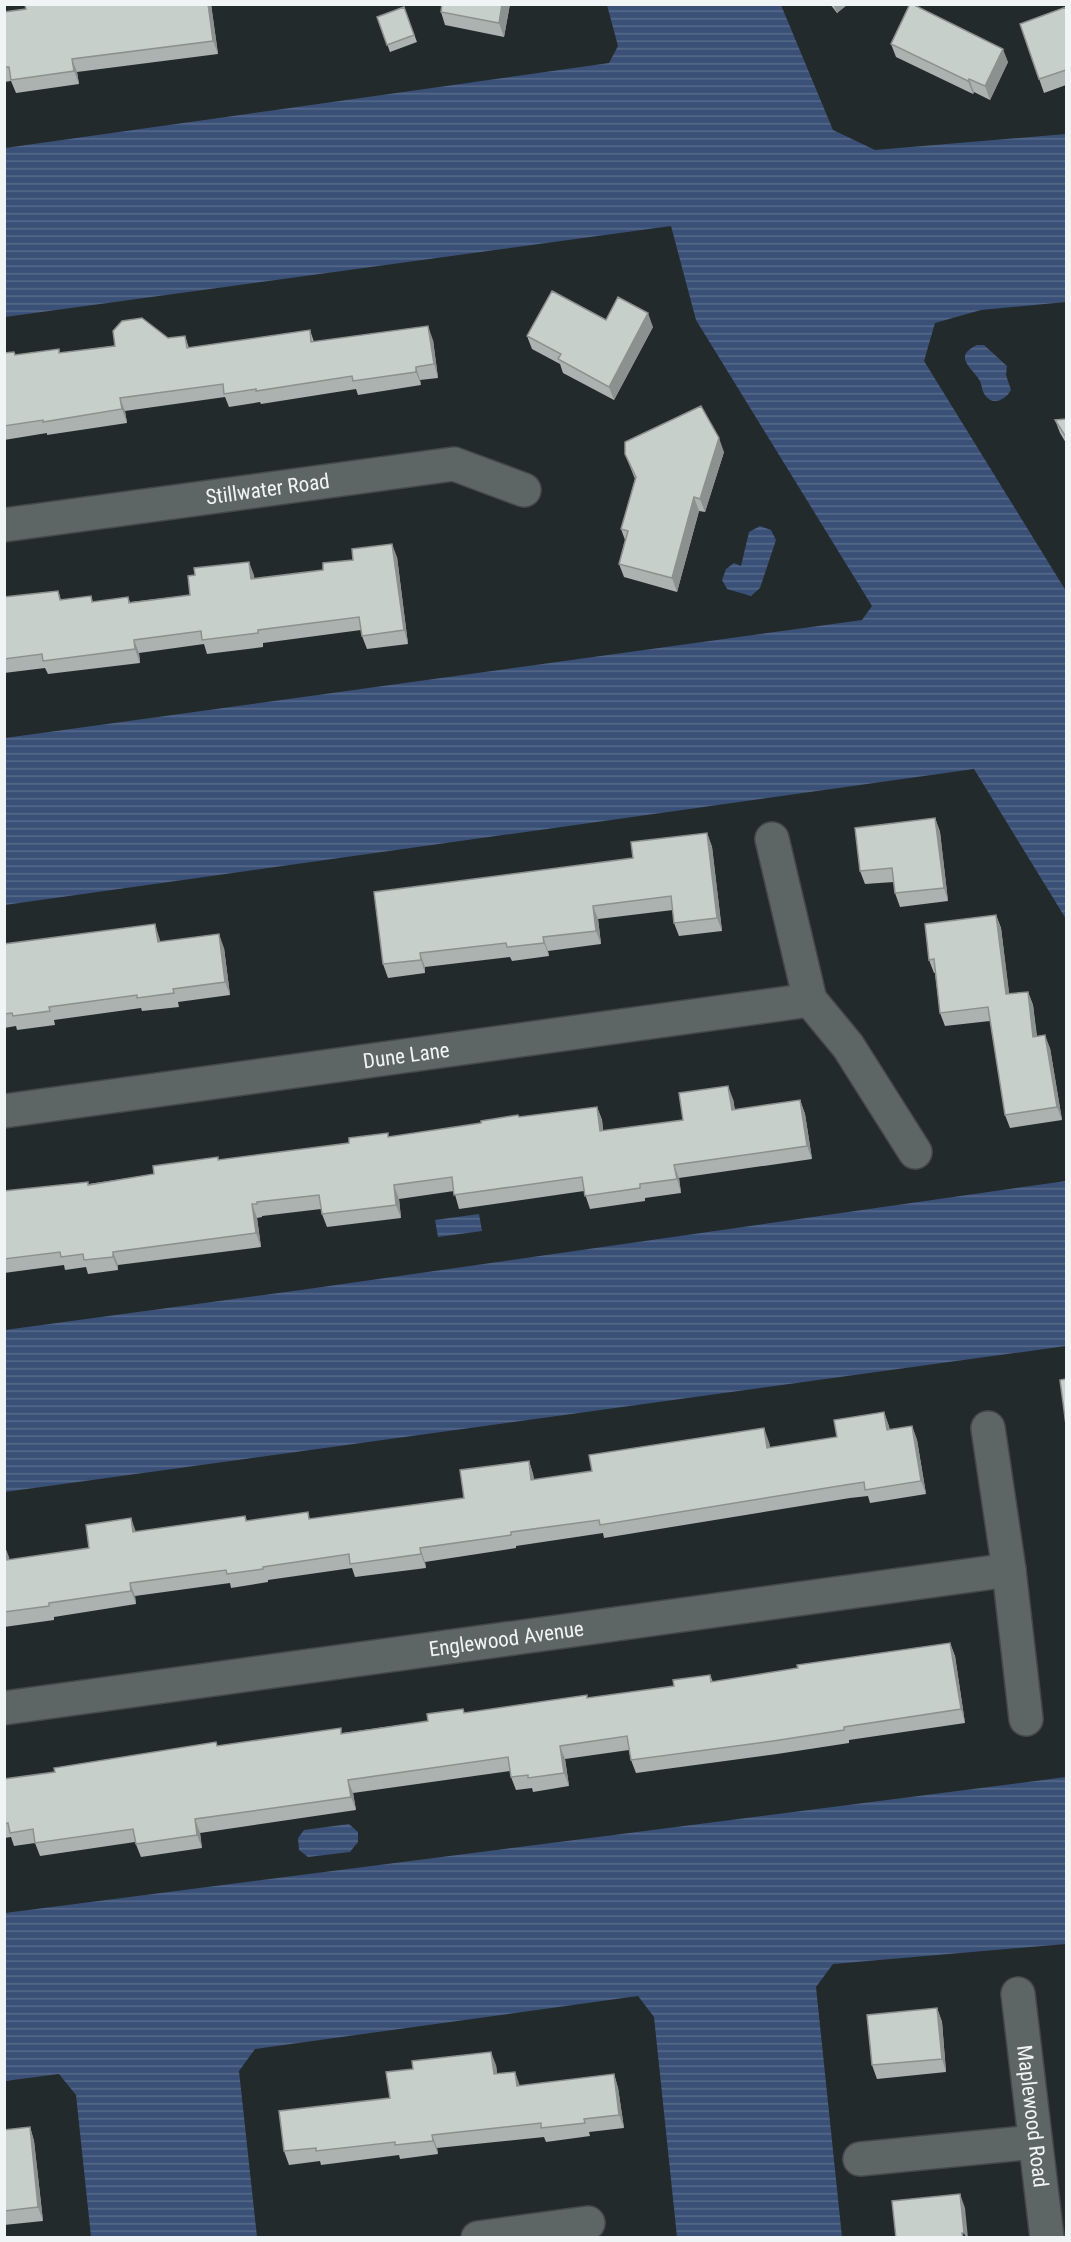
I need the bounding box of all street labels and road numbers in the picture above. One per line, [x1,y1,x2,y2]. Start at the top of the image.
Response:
street label: Stillwater Road [204,469,331,510]
street label: Dune Lane [361,1038,451,1073]
street label: Englewood Avenue [427,1616,585,1662]
street label: Maplewood Road [1012,2044,1053,2189]

